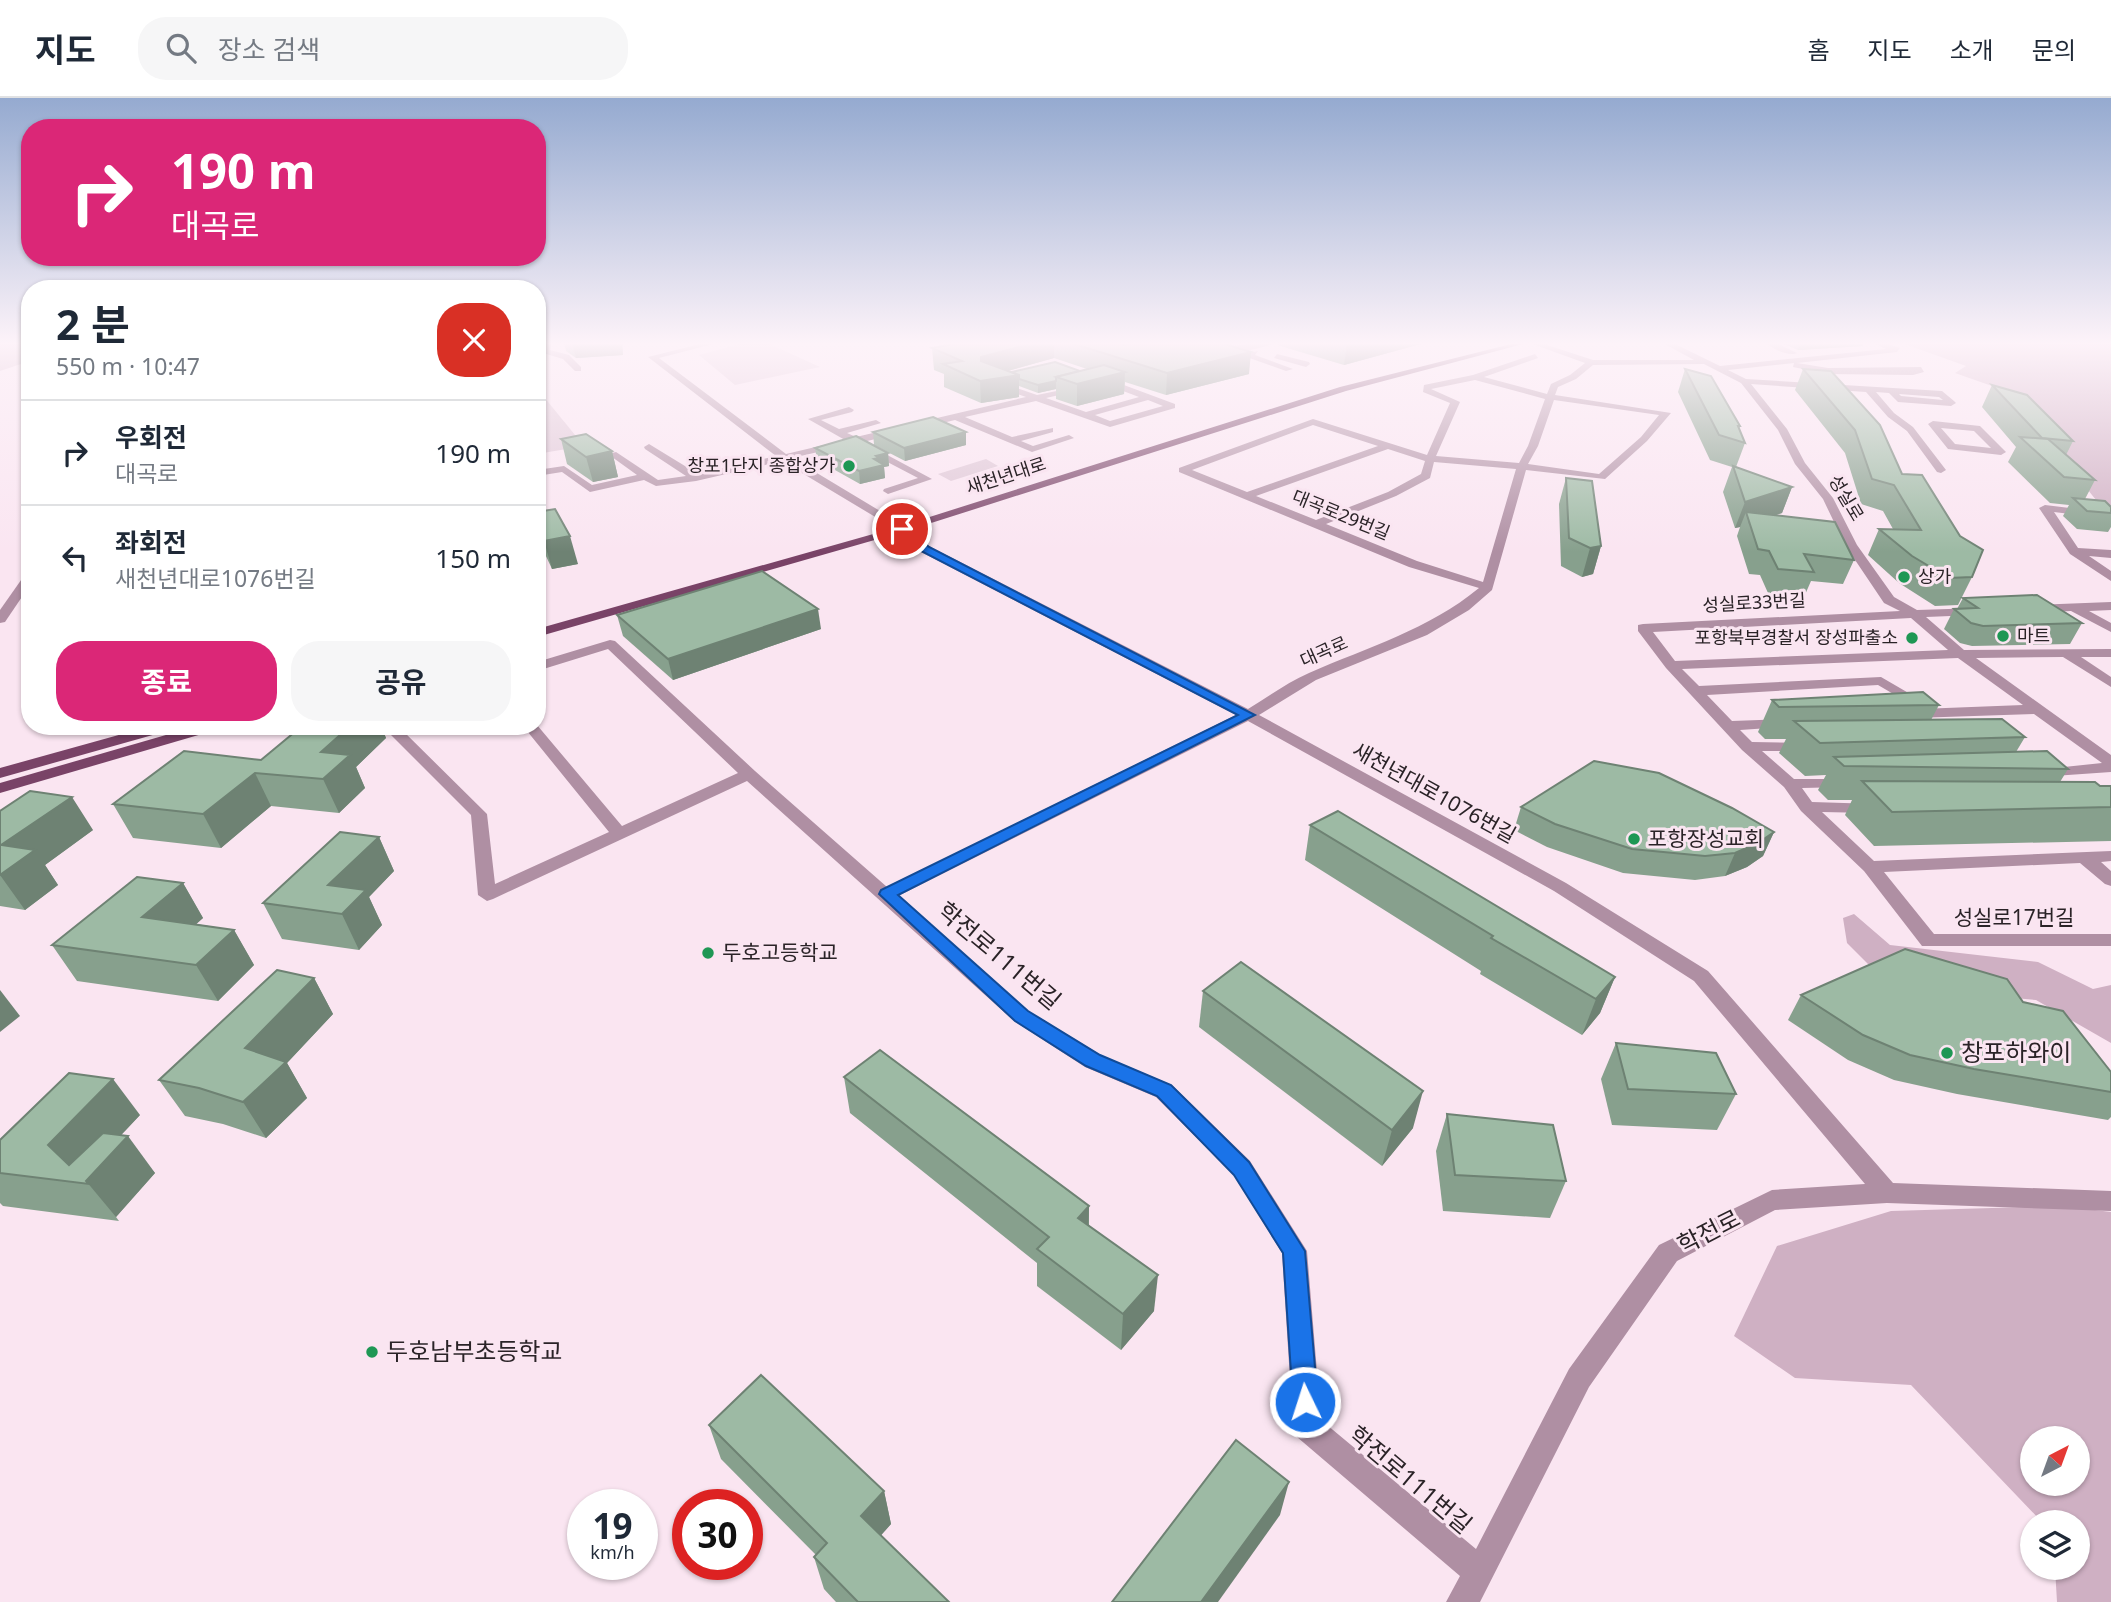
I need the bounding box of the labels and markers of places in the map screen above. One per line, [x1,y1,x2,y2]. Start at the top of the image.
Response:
place label: 창포1단지 종합상가 [688,453,835,477]
marker: 창포1단지 종합상가 [841,458,857,474]
pin [872,499,932,559]
place label: 상가 [1918,564,1952,588]
marker: 상가 [1896,569,1912,585]
place label: 마트 [2017,623,2050,647]
place label: 포항북부경찰서 장성파출소 [1695,625,1898,649]
marker: 마트 [1995,628,2011,644]
marker: 포항북부경찰서 장성파출소 [1904,630,1920,646]
place label: 포항장성교회 [1648,824,1764,852]
marker: 포항장성교회 [1626,831,1642,847]
place label: 두호고등학교 [722,938,838,966]
marker: 두호고등학교 [700,945,716,961]
place label: 창포하와이 [1961,1035,2071,1068]
marker: 창포하와이 [1939,1045,1955,1061]
place label: 두호남부초등학교 [386,1334,563,1367]
marker: 두호남부초등학교 [364,1344,380,1360]

